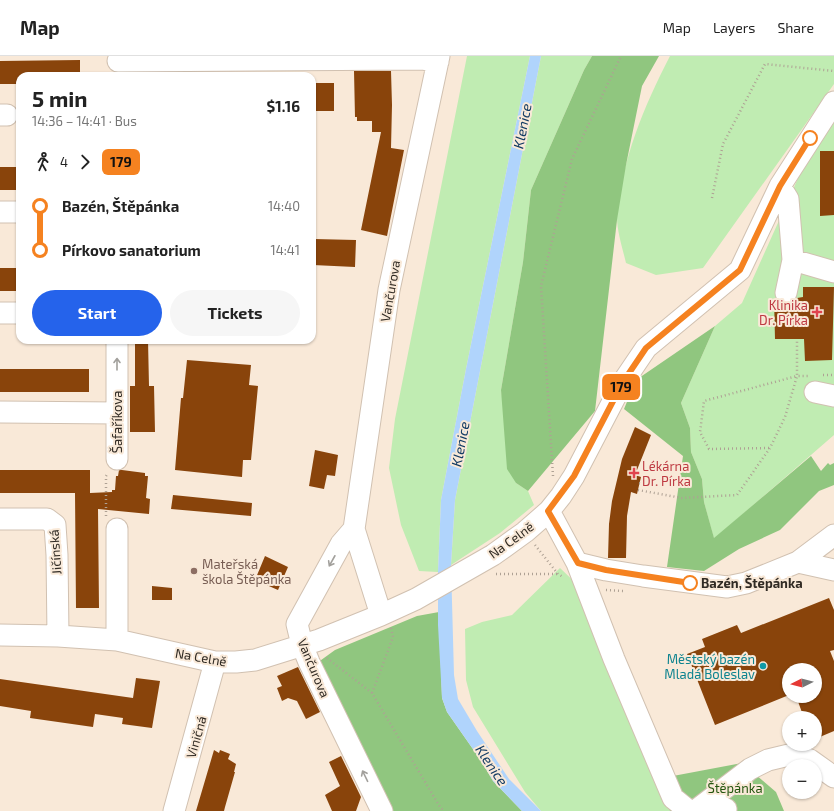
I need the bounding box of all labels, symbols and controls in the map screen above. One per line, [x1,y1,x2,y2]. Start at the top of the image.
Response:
text: Map [20,16,60,39]
text: Map [663,19,691,36]
text: Layers [713,19,755,36]
text: Share [777,19,814,36]
text: 5 min [32,85,88,111]
text: $1.16 [266,97,300,115]
water label: Klenice [509,102,535,150]
text: 14:36 – 14:41 · Bus [32,113,137,129]
unlabelled marker [802,130,818,146]
icon: walk [32,151,54,173]
icon: forward [74,151,96,173]
text: 179 [110,153,132,170]
text: 4 [60,154,68,170]
text: Bazén, Štěpánka [62,197,179,215]
text: 14:40 [268,198,300,214]
text: Pírkovo sanatorium [62,241,201,259]
text: 14:41 [271,242,300,258]
street label: Vančurova [377,259,403,323]
button: Start [32,290,162,336]
button: Tickets [170,290,300,336]
place label: Klinika Dr. Pírka [759,297,808,328]
marker: Klinika Dr. Pírka [811,306,823,318]
one-way arrow [113,358,121,371]
line badge: 179 [598,374,644,400]
text: 179 [610,378,632,395]
street label: Šafaříkova [109,391,125,453]
water label: Klenice [447,420,473,468]
place label: Lékárna Dr. Pírka [642,458,691,489]
marker: Lékárna Dr. Pírka [629,468,639,478]
street label: Na Celně [485,518,537,562]
street label: Jičínská [45,529,65,575]
one-way arrow [327,554,335,566]
place label: Mateřská škola Štěpánka [202,556,291,587]
marker: Mateřská škola Štěpánka [189,566,199,576]
place label: Bazén, Štěpánka [701,574,803,591]
marker: Bazén, Štěpánka [682,575,698,591]
street label: Vančurova [294,636,334,700]
street label: Na Celně [174,645,228,669]
place label: Městský bazén Mladá Boleslav [664,651,755,682]
marker: Městský bazén Mladá Boleslav [758,661,768,671]
north arrow [782,663,822,703]
map controls [782,663,822,799]
button: + [782,711,822,751]
street label: Viničná [182,714,210,760]
water label: Klenice [472,741,512,789]
button: − [782,759,822,799]
one-way arrow [361,770,368,782]
park label: Štěpánka [707,780,763,796]

